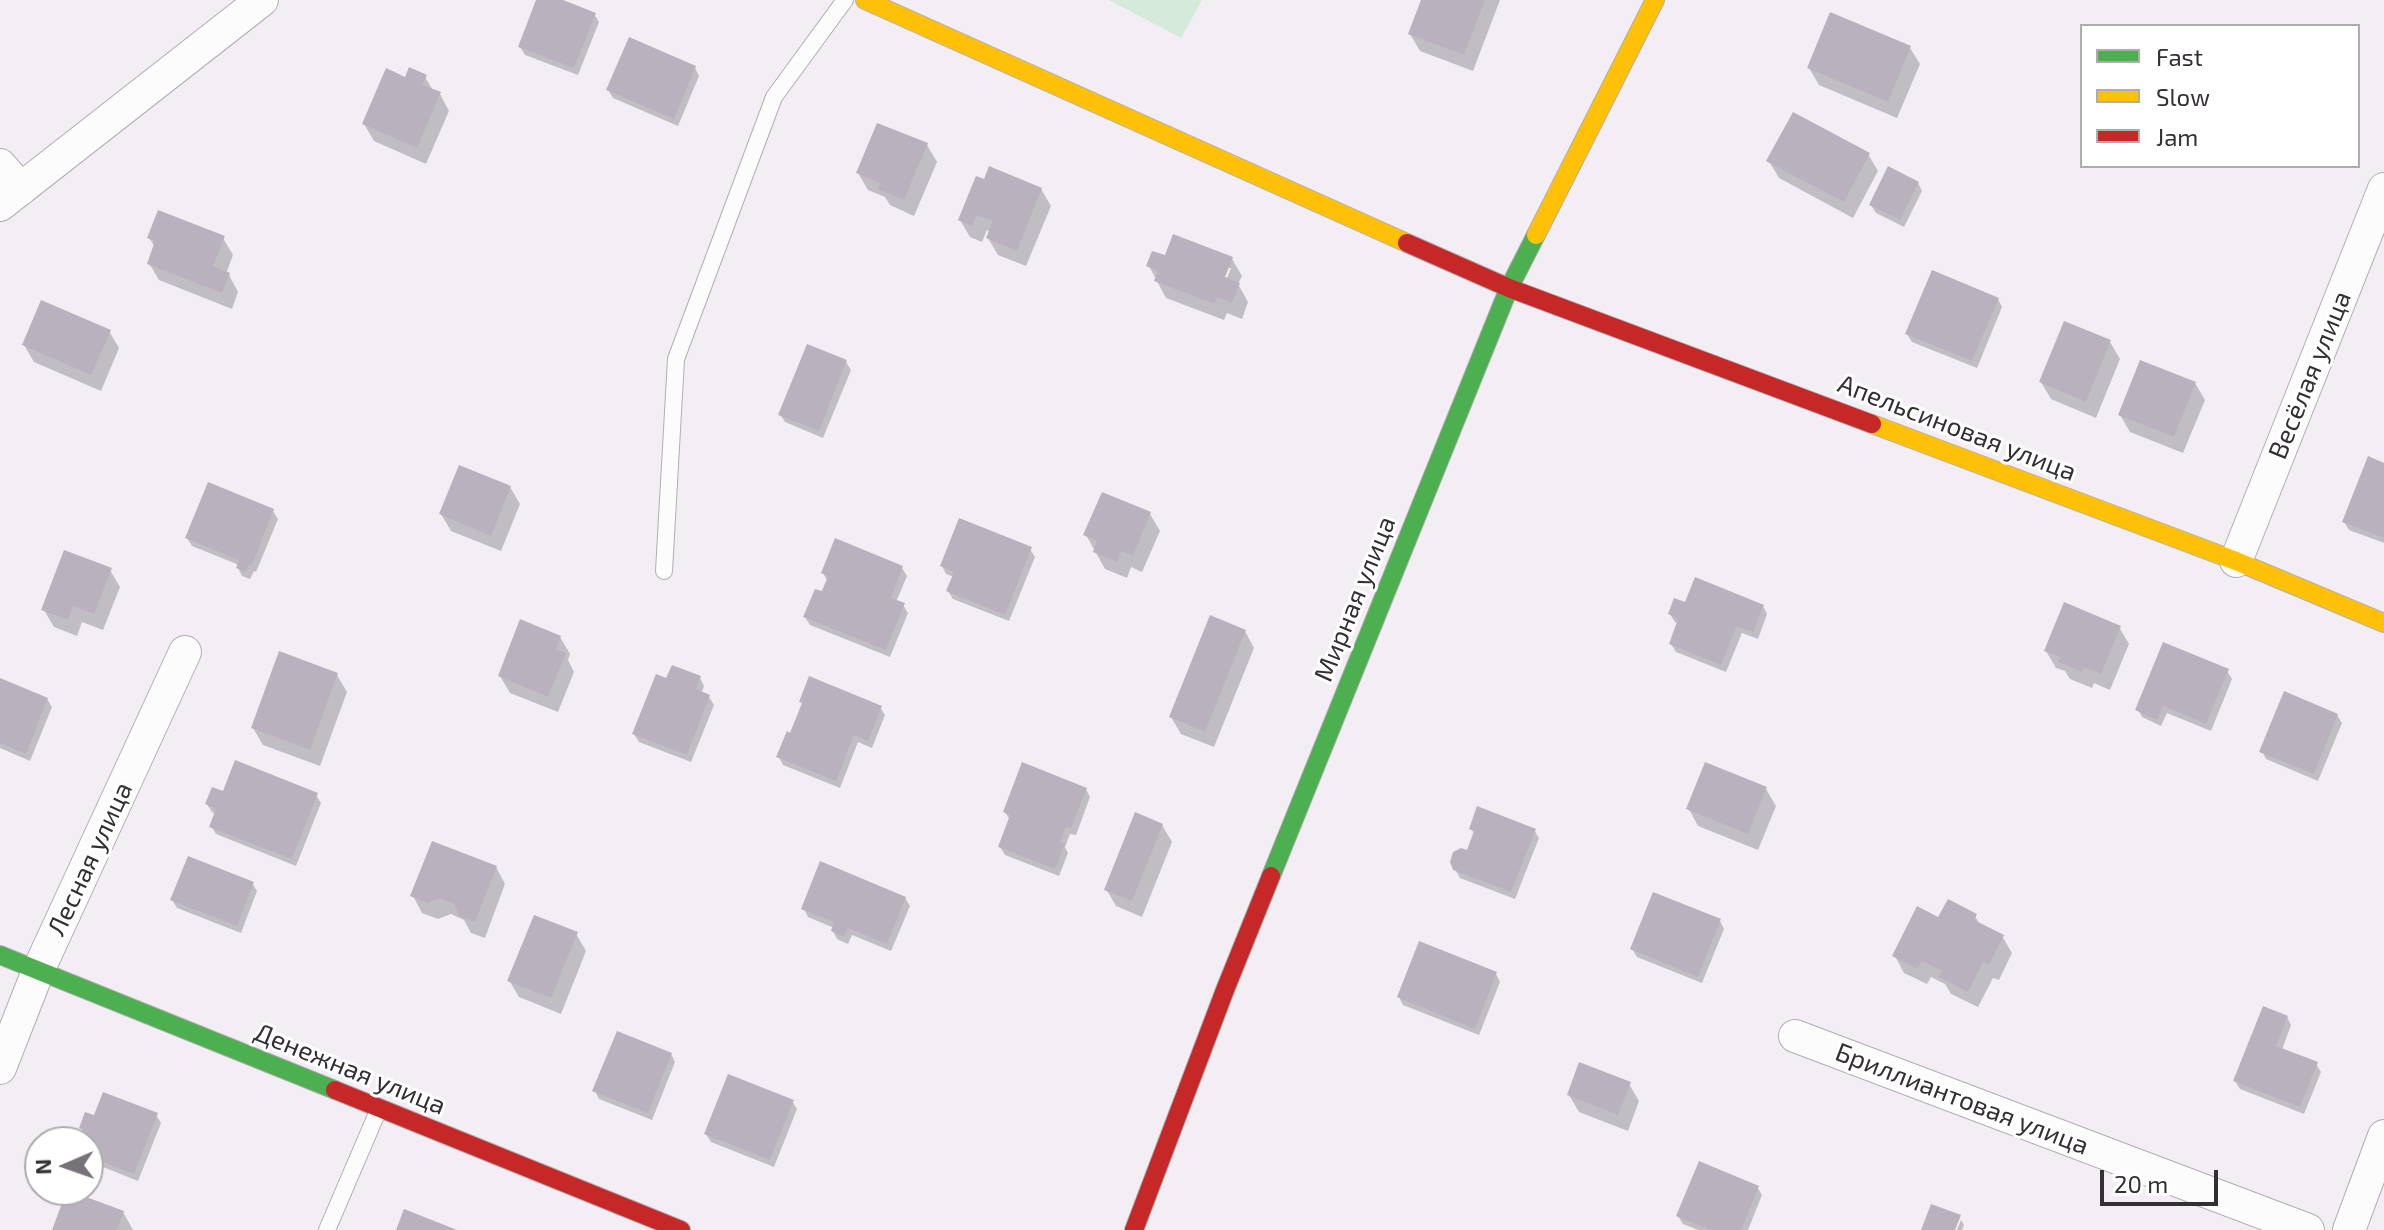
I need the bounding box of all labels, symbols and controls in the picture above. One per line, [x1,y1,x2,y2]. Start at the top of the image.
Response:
legend [2080,24,2360,168]
text: Fast [2156,42,2203,71]
text: Slow [2156,82,2210,111]
text: Jam [2156,122,2198,151]
street label: Весёлая улица [2262,287,2358,463]
street label: Апельсиновая улица [1834,368,2080,488]
street label: Мирная улица [1308,512,1402,686]
street label: Лесная улица [41,777,139,941]
street label: Денежная улица [250,1016,450,1122]
street label: Бриллиантовая улица [1831,1036,2093,1162]
north arrow [24,1126,104,1206]
scale bar [2104,1154,2222,1204]
text: N [29,1158,55,1175]
text: 20 m [2114,1169,2168,1198]

